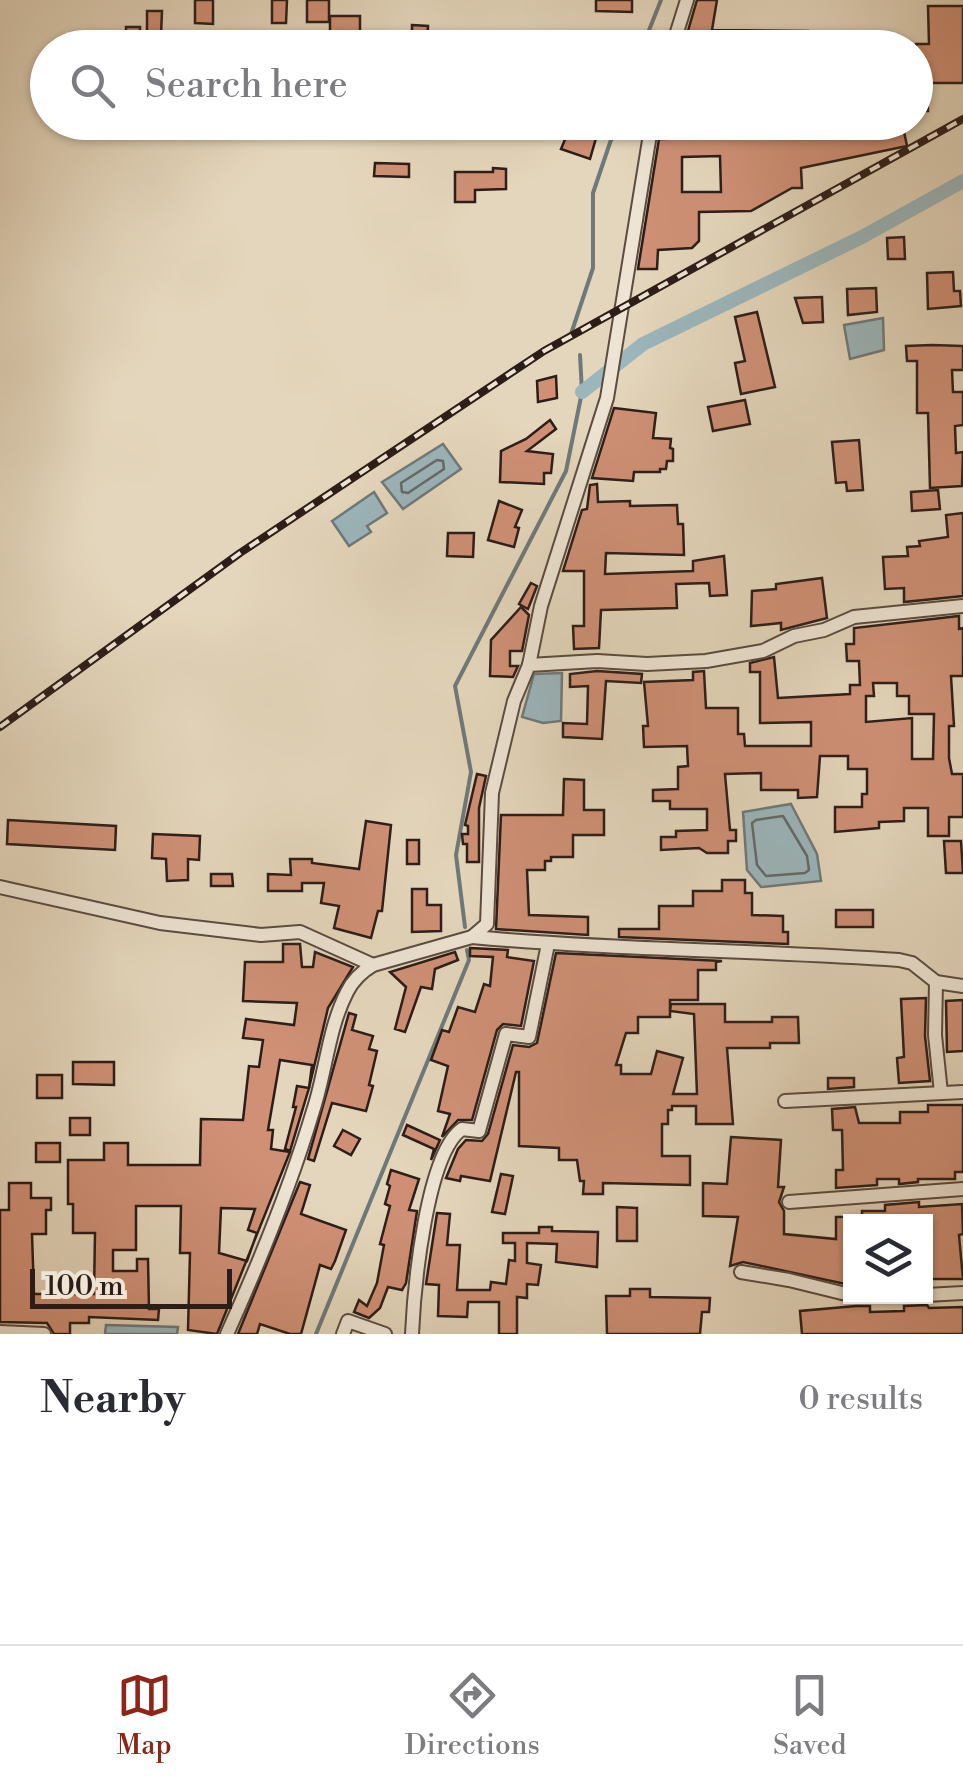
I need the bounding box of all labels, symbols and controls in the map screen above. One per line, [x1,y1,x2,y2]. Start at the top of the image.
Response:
search box [30,30,933,140]
icon: search [65,58,120,113]
text: Search here [145,62,348,109]
map controls [843,1214,933,1304]
button: layers [843,1214,933,1304]
scale bar [30,1264,232,1308]
text: 100 m [45,1269,124,1304]
text: Nearby [40,1373,185,1426]
text: 0 results [798,1379,923,1419]
tab: Map [117,1668,172,1763]
tab: Directions [405,1668,540,1763]
tab: Saved [773,1668,846,1763]

